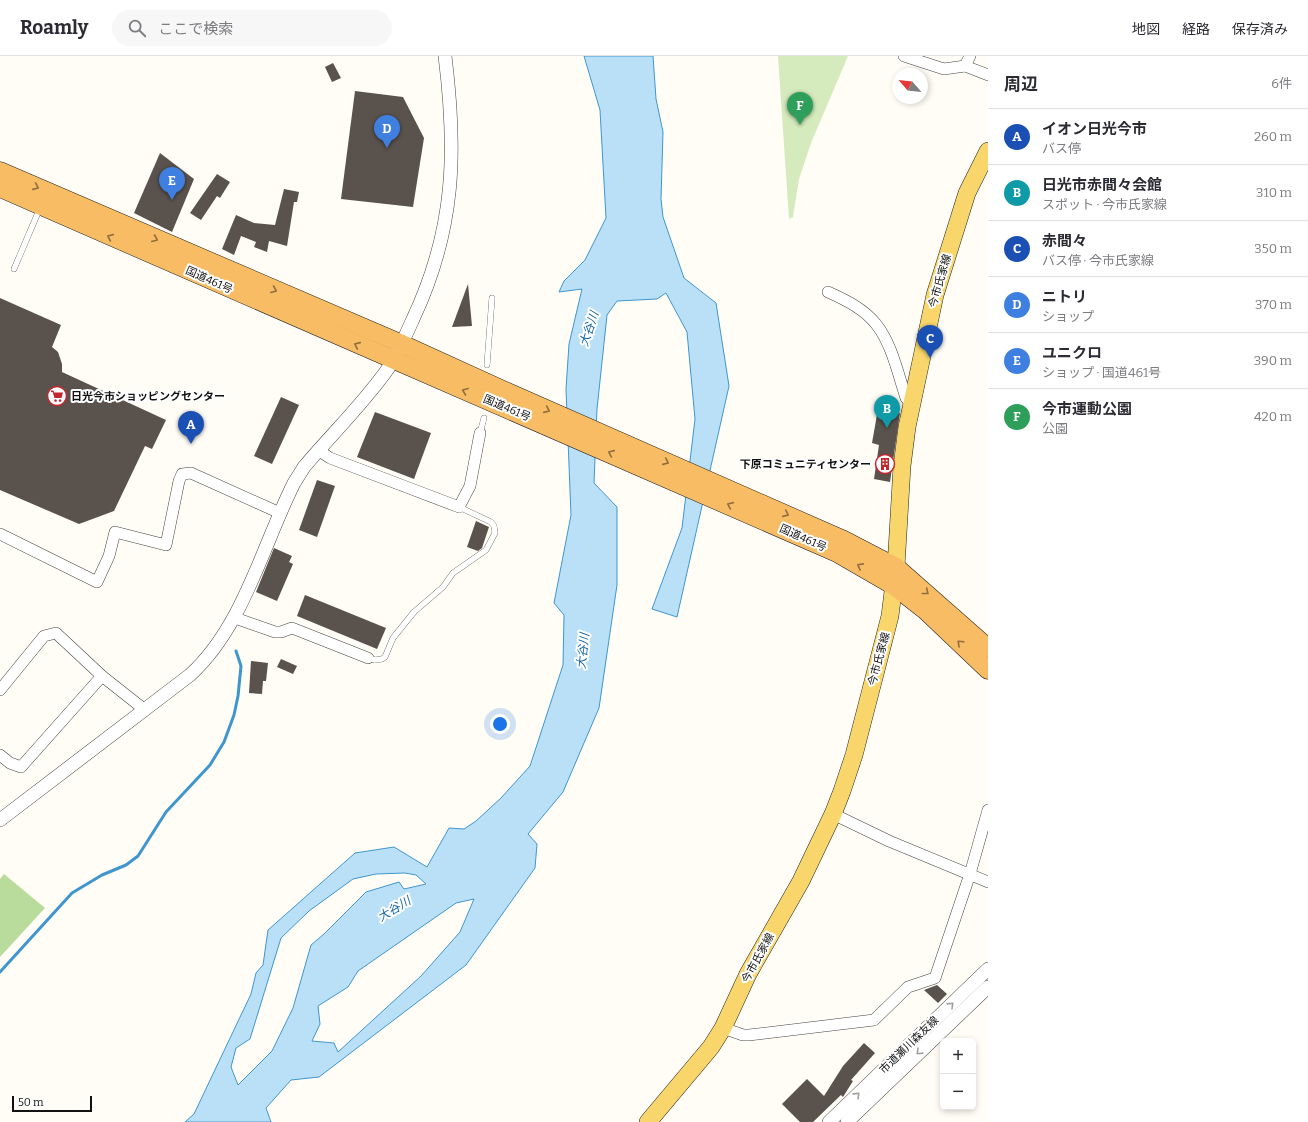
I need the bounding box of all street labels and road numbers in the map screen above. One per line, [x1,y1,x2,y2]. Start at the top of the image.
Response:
street label: 今市氏家線 [926,253,954,309]
street label: 国道461号 [183,264,235,296]
street label: 国道461号 [481,392,533,424]
street label: 国道461号 [777,522,829,554]
street label: 今市氏家線 [866,631,892,687]
street label: 今市氏家線 [739,931,777,985]
street label: 市道瀬川森友線 [877,1014,941,1076]

